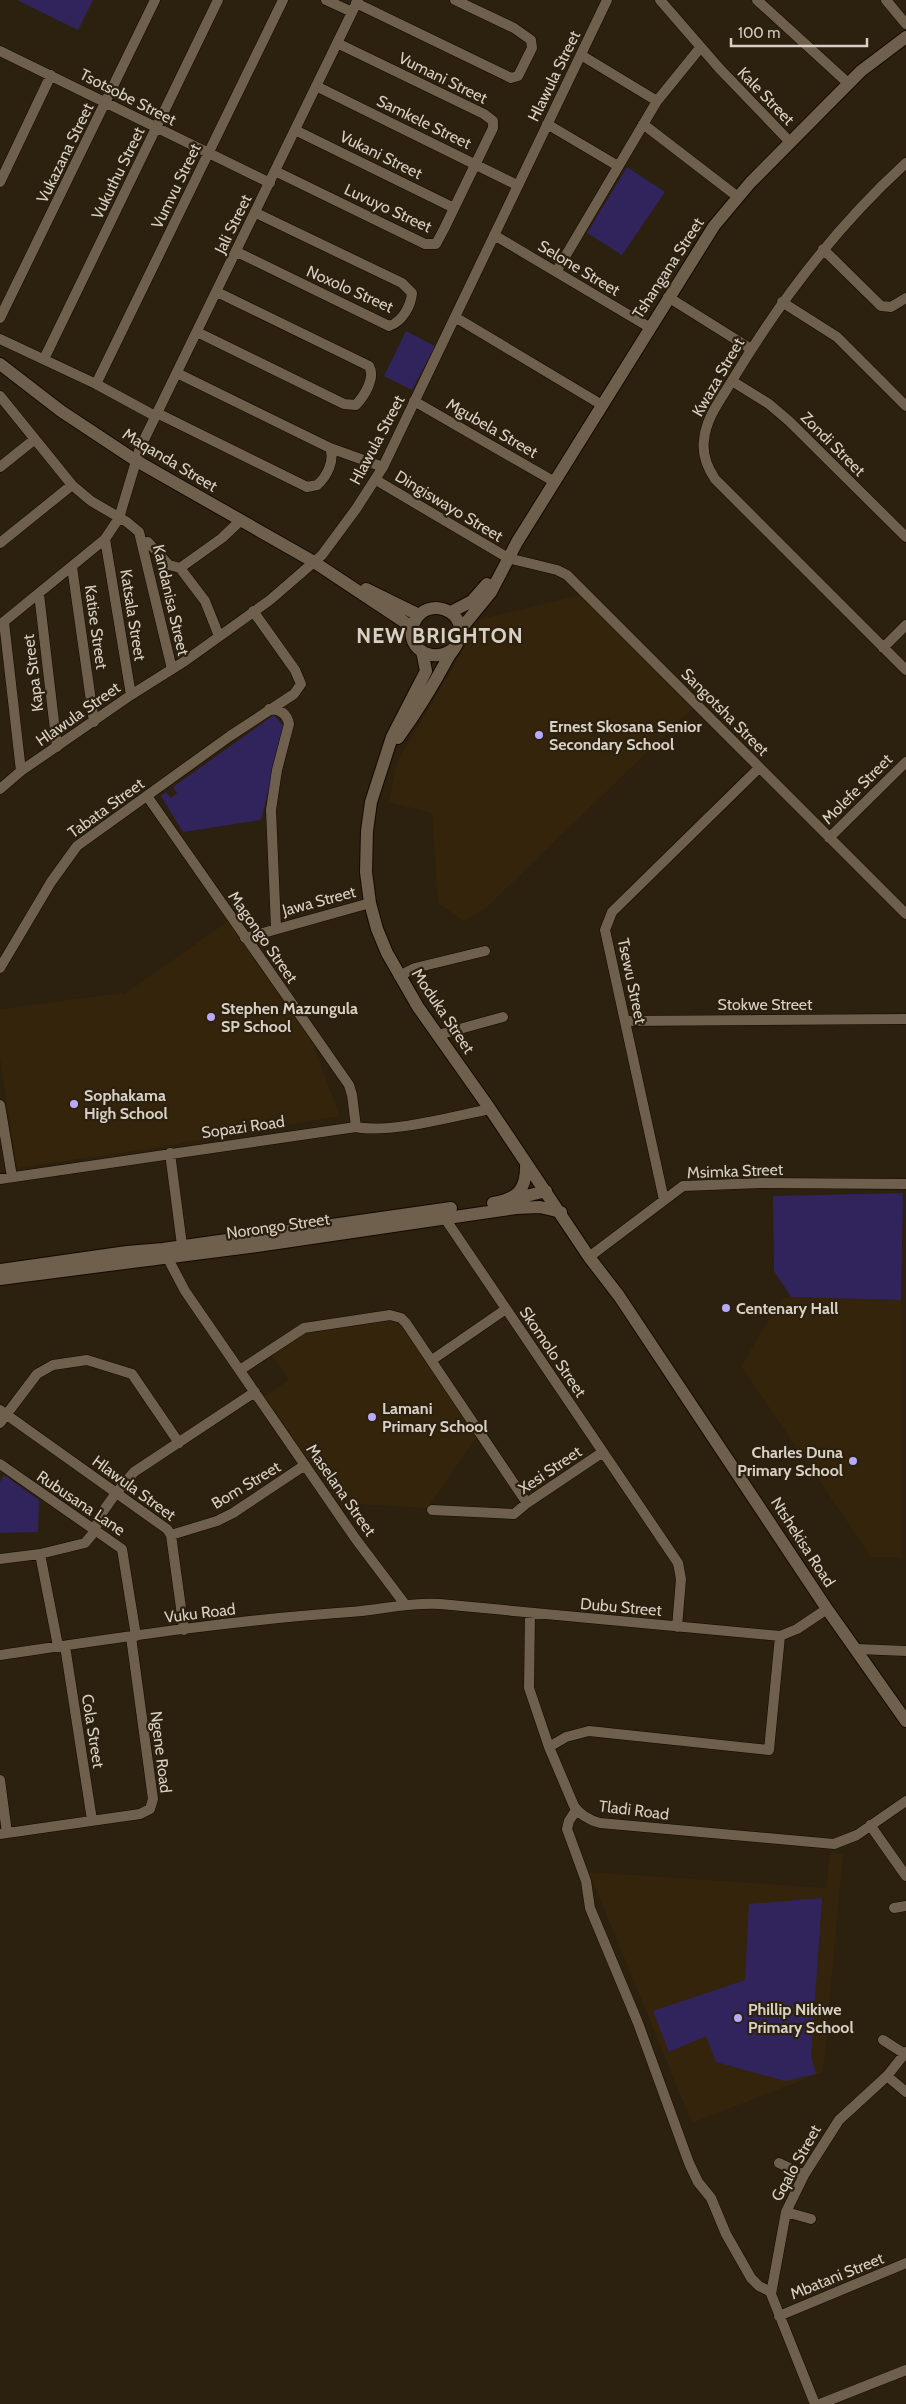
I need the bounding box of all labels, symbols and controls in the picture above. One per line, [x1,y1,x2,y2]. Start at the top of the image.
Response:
scale bar [731,15,867,47]
text: 100 m [738,24,780,42]
street label: Hlawula Street [524,27,584,124]
street label: Vumani Street [396,48,491,108]
street label: Kale Street [734,63,799,129]
street label: Tsotsobe Street [77,65,180,130]
street label: Samkele Street [374,91,475,153]
street label: Vukazana Street [33,99,98,206]
street label: Vukuthu Street [87,123,149,222]
street label: Vukani Street [337,127,426,183]
street label: Vumvu Street [147,140,205,232]
street label: Luvuyo Street [341,180,435,237]
street label: Jali Street [210,191,256,258]
street label: Tshangana Street [628,213,708,322]
street label: Selone Street [535,236,624,300]
street label: Noxolo Street [304,261,397,317]
street label: Kwaza Street [688,334,748,420]
street label: Hlawula Street [345,392,409,488]
street label: Mgubela Street [443,394,542,462]
street label: Zondi Street [797,408,870,481]
street label: Maqanda Street [119,424,221,496]
street label: Dingiswayo Street [392,466,507,546]
street label: Kandanisa Street [149,543,193,658]
street label: Katsala Street [116,568,150,663]
street label: Katise Street [81,584,111,671]
district label: NEW BRIGHTON [356,623,524,648]
street label: Kapa Street [19,633,47,713]
street label: Sangotsha Street [677,664,773,760]
street label: Hlawula Street [32,678,124,750]
place label: Ernest Skosana Senior Secondary School [549,717,702,754]
marker: Ernest Skosana Senior Secondary School [533,729,545,741]
street label: Molefe Street [818,749,897,828]
street label: Tabata Street [64,774,148,842]
street label: Jawa Street [279,882,358,920]
street label: Magongo Street [224,887,302,987]
street label: Tsewu Street [614,936,650,1026]
street label: Moduka Street [408,965,479,1058]
street label: Stokwe Street [718,995,813,1014]
place label: Stephen Mazungula SP School [221,999,358,1036]
marker: Stephen Mazungula SP School [205,1011,217,1023]
place label: Sophakama High School [84,1086,168,1123]
marker: Sophakama High School [68,1098,80,1110]
street label: Sopazi Road [200,1112,286,1142]
street label: Msimka Street [686,1160,784,1182]
street label: Norongo Street [225,1209,331,1243]
place label: Centenary Hall [736,1299,838,1318]
marker: Centenary Hall [720,1302,732,1314]
street label: Skomolo Street [516,1303,591,1401]
place label: Lamani Primary School [382,1399,488,1436]
marker: Lamani Primary School [366,1411,378,1423]
street label: Maselana Street [302,1440,380,1540]
street label: Xesi Street [515,1442,586,1498]
place label: Charles Duna Primary School [737,1443,843,1480]
street label: Hlawula Street [89,1451,180,1525]
marker: Charles Duna Primary School [847,1455,859,1467]
street label: Bom Street [208,1457,284,1513]
street label: Rubusana Lane [33,1466,129,1540]
street label: Ntshekisa Road [767,1494,839,1590]
street label: Dubu Street [579,1594,663,1620]
street label: Vuku Road [163,1599,237,1627]
street label: Cola Street [78,1693,108,1770]
street label: Ngene Road [147,1710,175,1794]
street label: Tladi Road [598,1796,670,1824]
place label: Phillip Nikiwe Primary School [748,2000,854,2037]
marker: Phillip Nikiwe Primary School [732,2012,744,2024]
street label: Gqalo Street [767,2121,825,2205]
street label: Mbatani Street [787,2248,887,2303]

